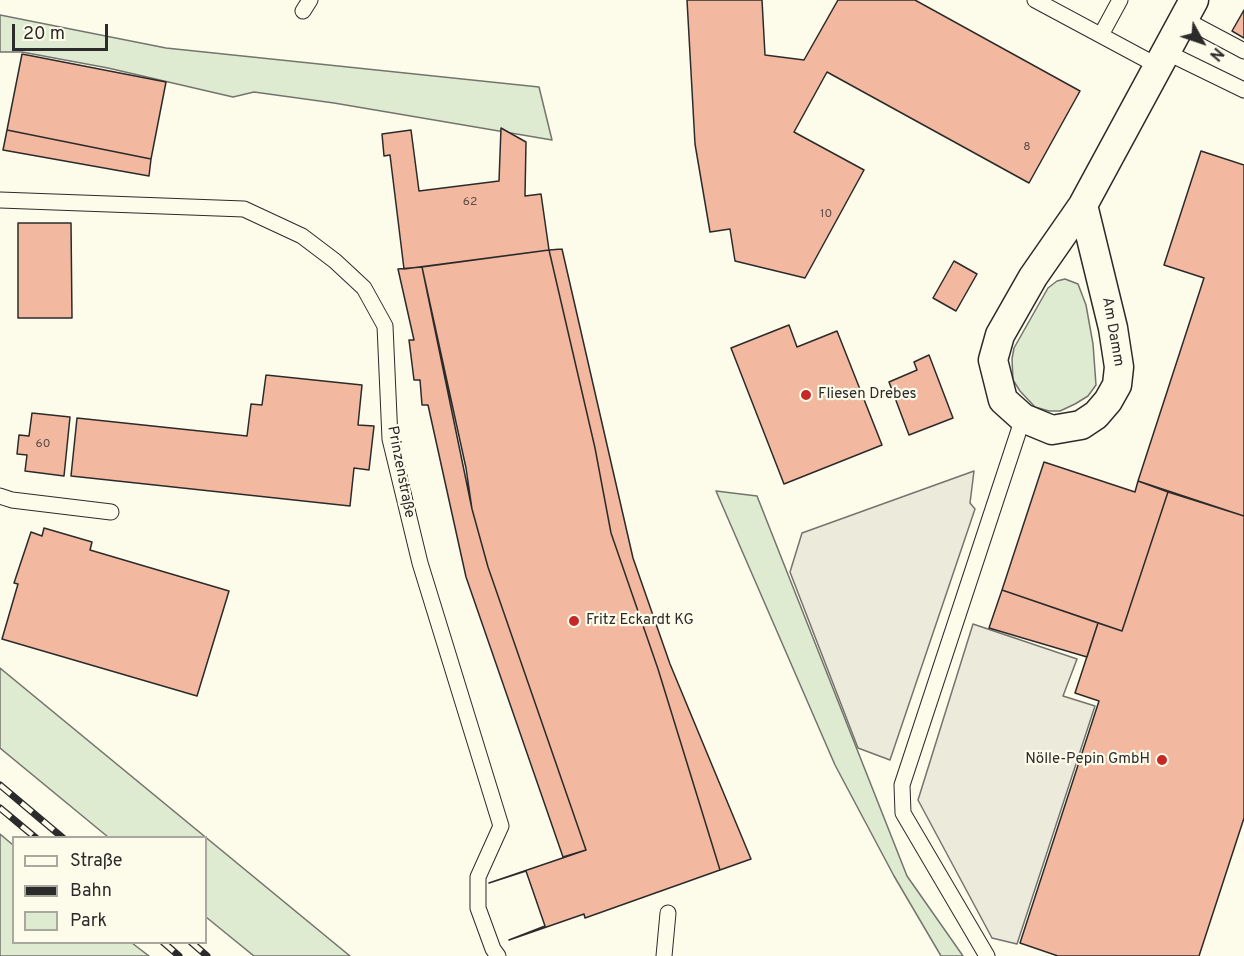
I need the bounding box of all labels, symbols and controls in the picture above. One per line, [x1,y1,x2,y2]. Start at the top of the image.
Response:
scale bar [15,12,111,50]
north arrow [1172,12,1232,72]
text: 20 m [23,23,65,46]
text: N [1204,43,1227,64]
house number: 8 [1023,141,1031,155]
house number: 62 [463,196,477,210]
house number: 10 [820,208,832,222]
street label: Am Damm [1097,296,1127,368]
place label: Fliesen Drebes [818,386,917,404]
marker: Fliesen Drebes [799,388,813,402]
street label: Prinzenstraße [382,424,418,520]
house number: 60 [36,438,50,452]
place label: Fritz Eckardt KG [586,612,694,630]
marker: Fritz Eckardt KG [567,614,581,628]
place label: Nölle-Pepin GmbH [1025,751,1150,769]
marker: Nölle-Pepin GmbH [1155,753,1169,767]
legend [12,836,207,944]
text: Straße [70,850,122,873]
text: Bahn [70,880,112,903]
text: Park [70,910,107,933]

